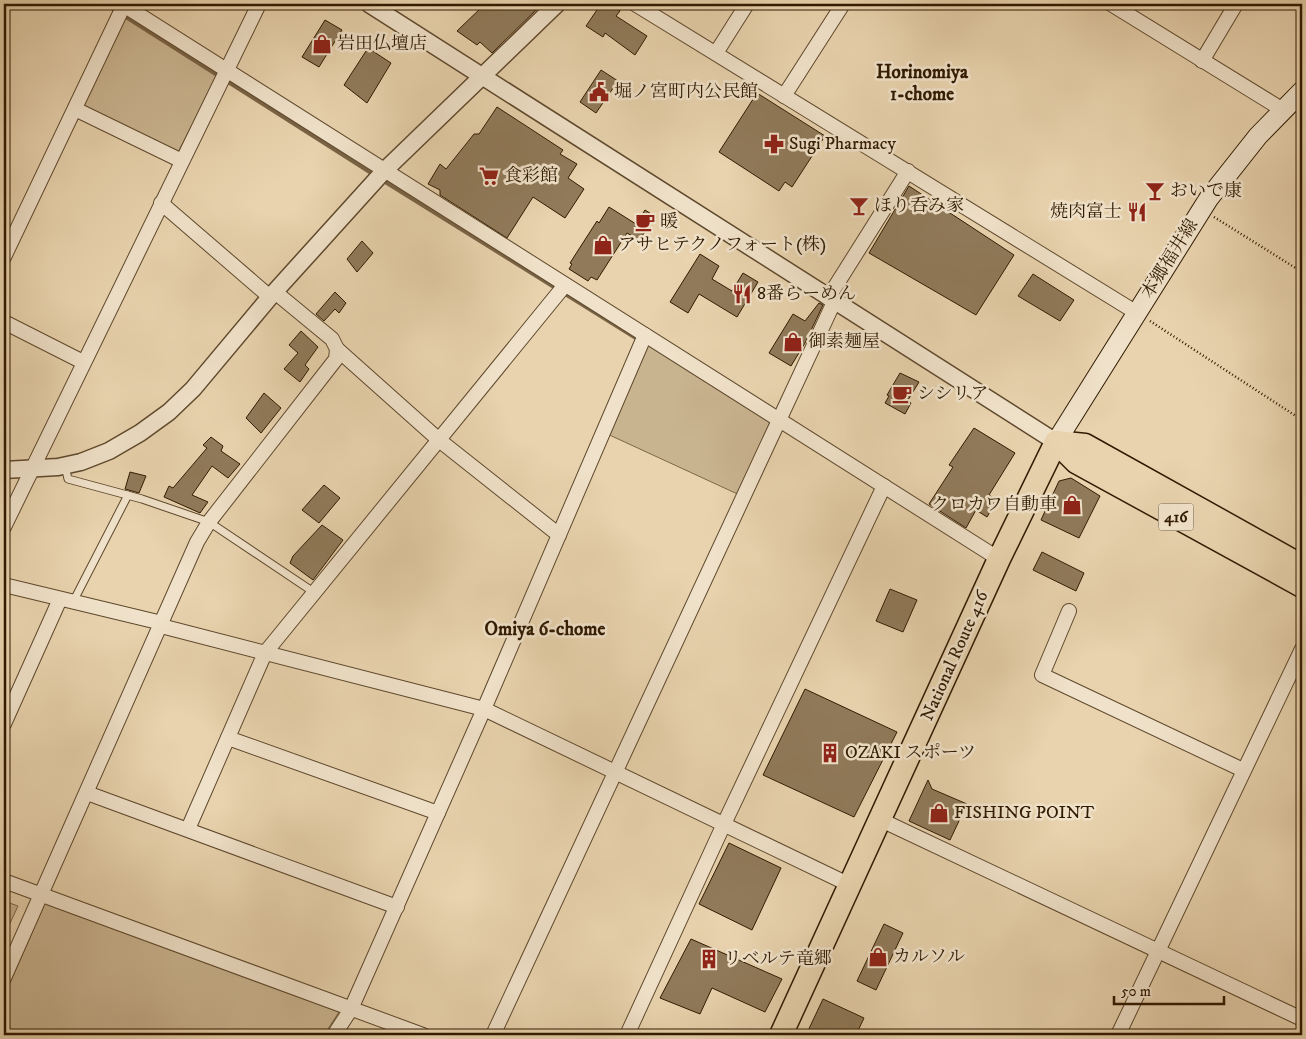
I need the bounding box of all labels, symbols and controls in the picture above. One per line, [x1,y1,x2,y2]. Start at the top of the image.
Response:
shop icon: 岩田仏壇店 [311,33,333,55]
place label: 岩田仏壇店 [337,33,427,55]
district label: Horinomiya 1-chome [876,61,969,106]
public building icon: 堀ノ宮町内公民館 [588,81,610,103]
place label: 堀ノ宮町内公民館 [614,81,758,103]
pharmacy icon: Sugi Pharmacy [763,133,785,155]
place label: Sugi Pharmacy [789,133,897,155]
supermarket icon: 食彩館 [478,165,500,187]
place label: 食彩館 [504,165,558,187]
bar icon: おいで康 [1144,180,1166,202]
place label: おいで康 [1170,180,1242,202]
bar icon: ほり呑み家 [848,195,870,217]
place label: ほり呑み家 [874,195,964,217]
place label: 焼肉富士 [1050,201,1122,223]
restaurant icon: 焼肉富士 [1126,201,1148,223]
cafe icon: 暖 [634,211,656,233]
place label: 暖 [660,211,678,233]
street label: 本郷福井線 [1137,215,1203,303]
shop icon: アサヒテクノフォート(株) [592,234,614,256]
place label: アサヒテクノフォート(株) [618,234,826,256]
restaurant icon: 8番らーめん [731,283,753,305]
place label: 8番らーめん [757,283,856,305]
shop icon: 御素麺屋 [782,331,804,353]
place label: 御素麺屋 [808,331,880,353]
cafe icon: シシリア [891,383,913,405]
place label: シシリア [917,383,989,405]
place label: クロカワ自動車 [931,494,1057,516]
shop icon: クロカワ自動車 [1061,494,1083,516]
road number: 416 [1158,504,1194,530]
street label: National Route 416 [916,587,994,724]
district label: Omiya 6-chome [485,618,606,641]
building icon: OZAKI スポーツ [819,742,841,764]
place label: OZAKI スポーツ [845,742,976,764]
shop icon: FISHING POINT [928,802,950,824]
place label: FISHING POINT [954,802,1095,824]
shop icon: カルソル [867,946,889,968]
place label: カルソル [893,946,965,968]
building icon: リベルテ竜郷 [698,948,720,970]
place label: リベルテ竜郷 [724,948,832,970]
scale bar [1114,974,1224,1006]
text: 50 m [1121,982,1151,1001]

